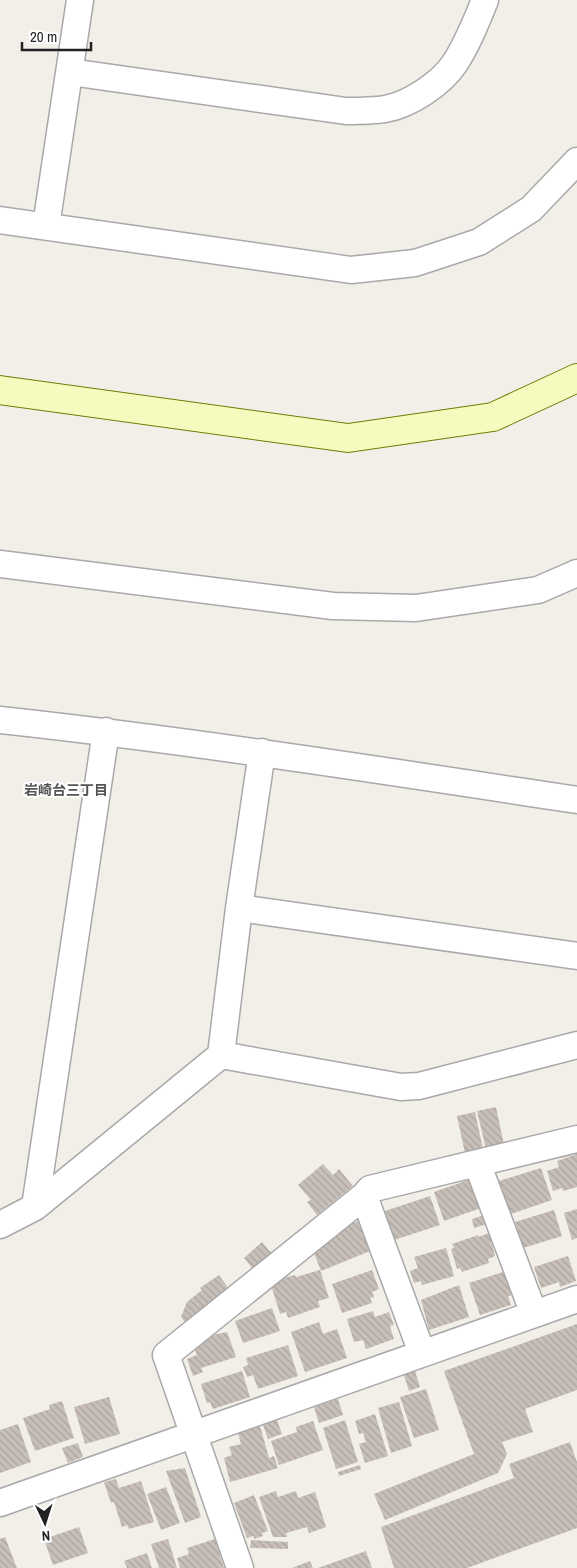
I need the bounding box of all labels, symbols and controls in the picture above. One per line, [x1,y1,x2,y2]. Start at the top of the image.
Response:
scale bar [22,20,91,52]
text: 20 m [30,26,57,47]
district label: 岩崎台三丁目 [24,781,108,799]
north arrow [20,1498,70,1548]
text: N [41,1527,51,1545]

